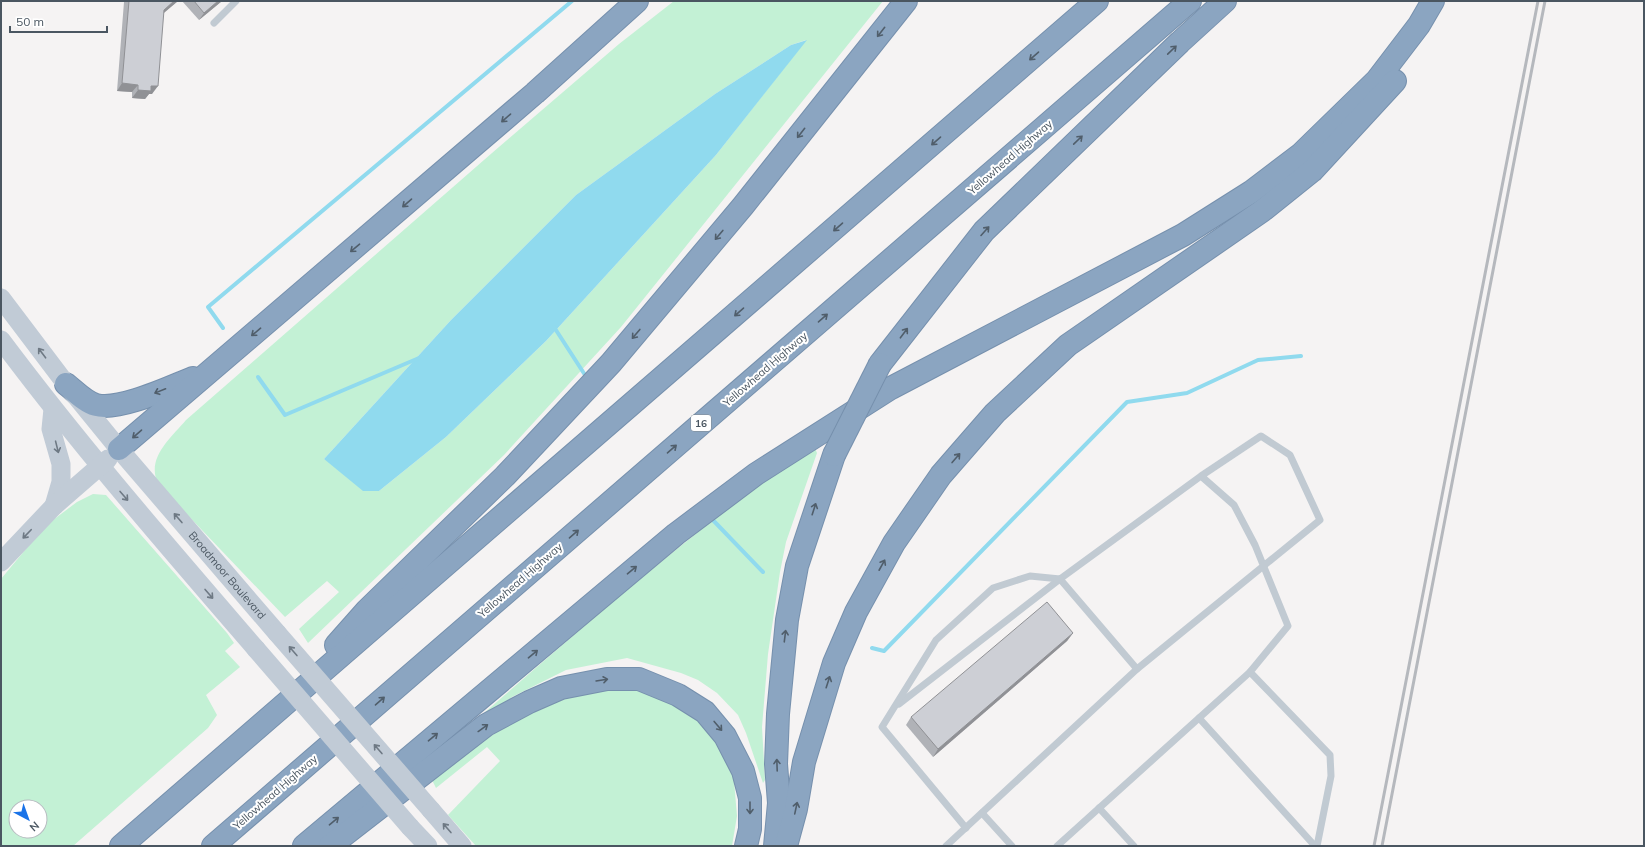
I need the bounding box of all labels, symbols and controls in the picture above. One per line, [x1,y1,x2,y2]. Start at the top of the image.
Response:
scale bar [10,8,107,34]
text: 50 m [16,14,44,29]
one-way arrow [877,26,886,37]
one-way arrow [1166,46,1176,55]
one-way arrow [1029,51,1039,61]
one-way arrow [500,114,511,123]
street label: Yellowhead Highway [964,116,1055,198]
one-way arrow [796,128,805,139]
one-way arrow [1073,136,1083,145]
one-way arrow [931,137,941,146]
one-way arrow [402,199,413,208]
one-way arrow [833,222,843,231]
one-way arrow [980,226,989,236]
one-way arrow [715,229,724,240]
one-way arrow [350,243,361,252]
one-way arrow [734,307,745,316]
one-way arrow [818,314,828,323]
one-way arrow [251,327,261,336]
one-way arrow [900,327,908,338]
street label: Yellowhead Highway [719,328,810,410]
one-way arrow [631,329,640,340]
one-way arrow [38,347,46,358]
one-way arrow [154,388,166,396]
road number: 16 [691,415,711,431]
one-way arrow [132,429,142,438]
one-way arrow [54,441,61,454]
one-way arrow [667,444,677,454]
one-way arrow [951,453,960,463]
one-way arrow [120,490,129,501]
one-way arrow [811,504,819,516]
one-way arrow [174,513,183,523]
street label: Broadmoor Boulevard [186,528,269,622]
one-way arrow [22,529,32,539]
one-way arrow [568,530,578,539]
street label: Yellowhead Highway [474,539,565,621]
one-way arrow [879,559,887,571]
one-way arrow [627,566,638,575]
one-way arrow [205,589,214,600]
one-way arrow [782,630,789,643]
one-way arrow [288,646,297,656]
one-way arrow [528,649,538,658]
one-way arrow [595,676,608,684]
one-way arrow [824,677,832,689]
one-way arrow [375,697,385,706]
one-way arrow [713,721,722,732]
one-way arrow [477,724,488,732]
one-way arrow [428,733,439,742]
one-way arrow [374,745,383,755]
street label: Yellowhead Highway [229,751,320,833]
one-way arrow [773,759,781,772]
north arrow [8,799,48,839]
one-way arrow [746,801,754,814]
one-way arrow [792,802,800,815]
one-way arrow [328,816,339,825]
text: N [27,819,42,835]
one-way arrow [442,823,451,833]

